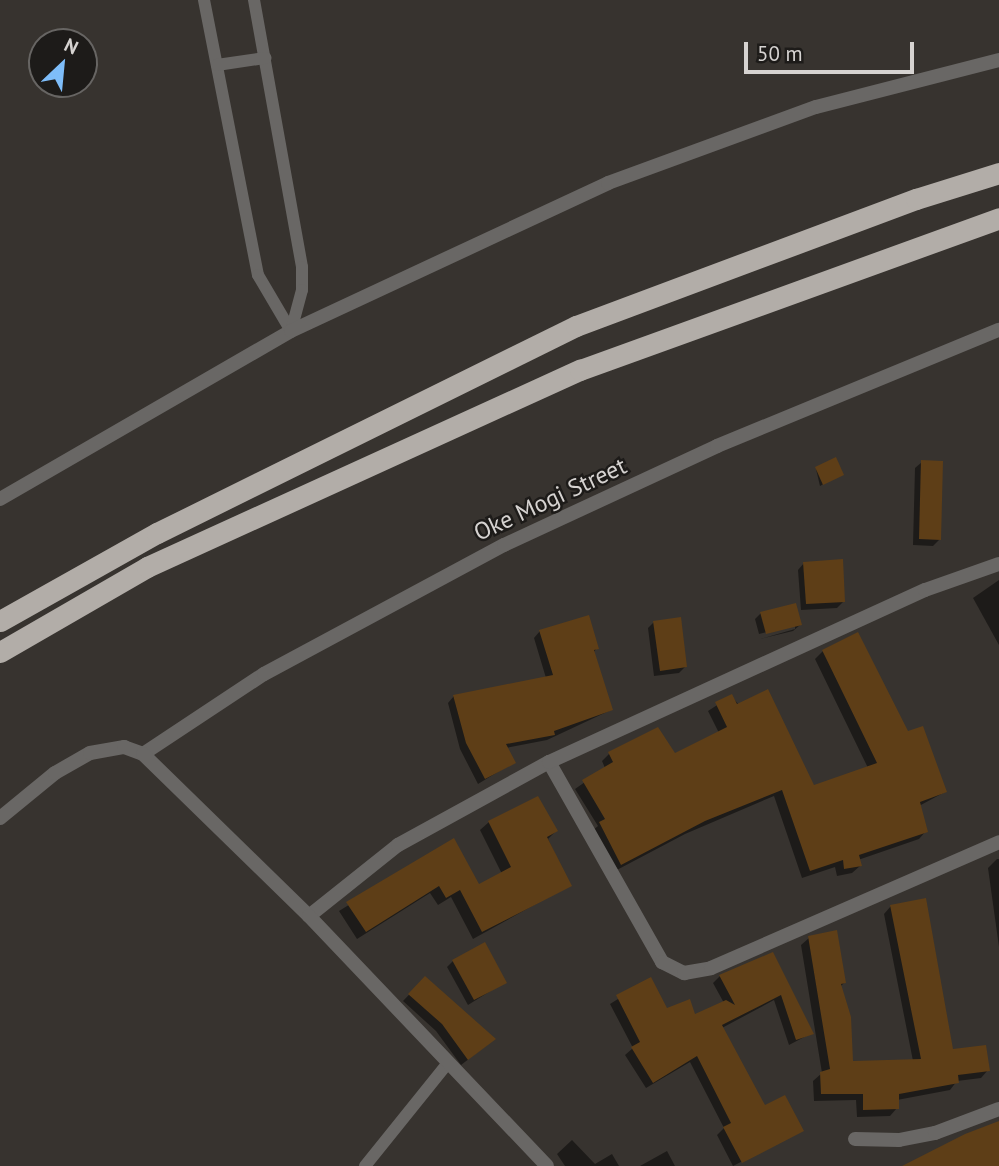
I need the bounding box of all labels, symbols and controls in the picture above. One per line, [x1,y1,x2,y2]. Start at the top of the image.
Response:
north arrow [28,28,98,98]
scale bar [747,28,917,72]
text: N [60,32,82,59]
text: 50 m [757,40,803,67]
street label: Oke Mogi Street [469,451,631,547]

